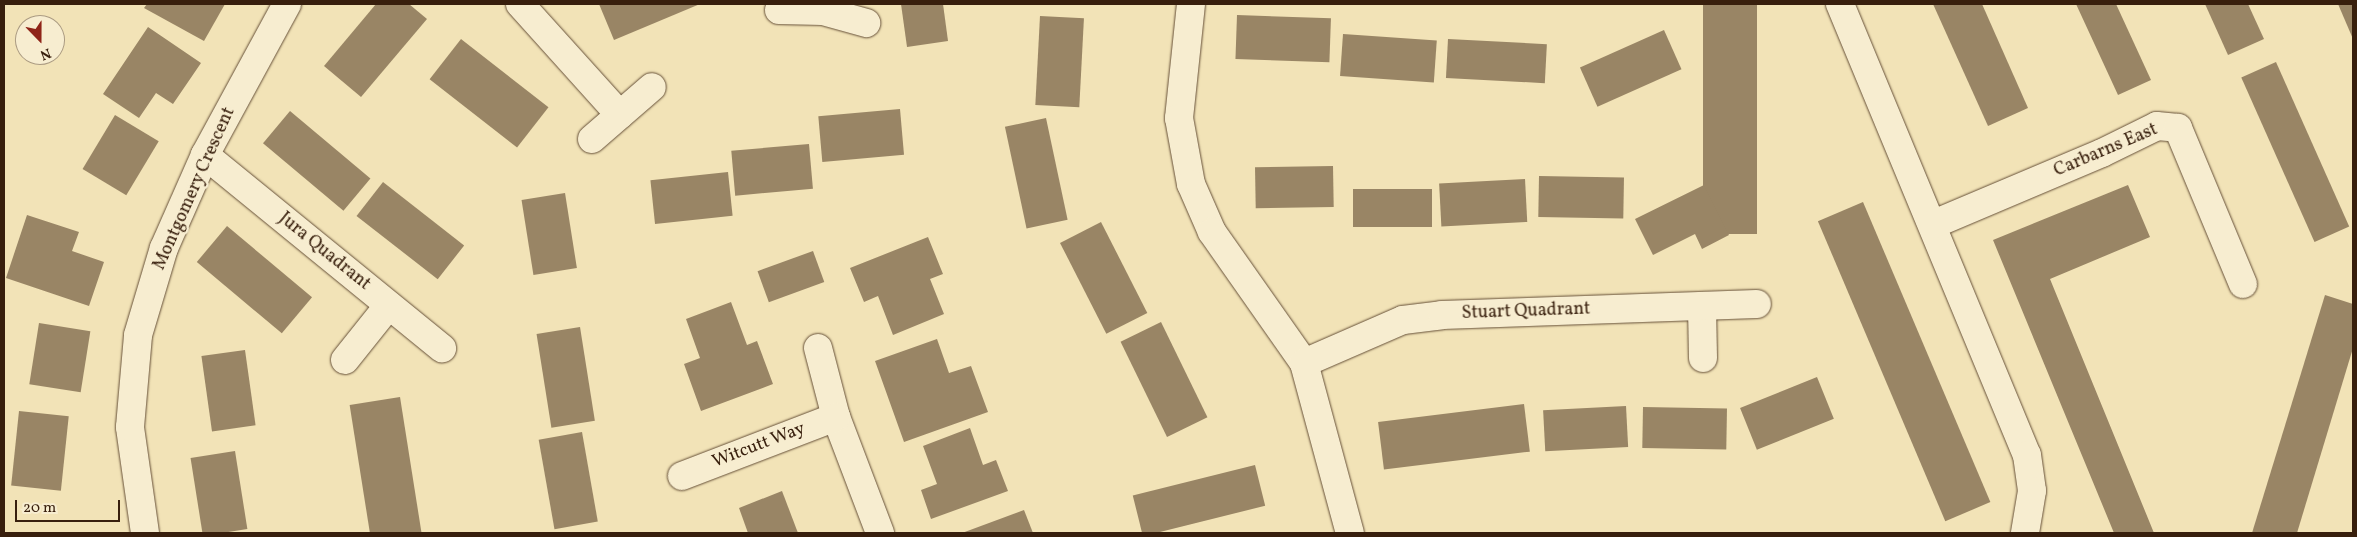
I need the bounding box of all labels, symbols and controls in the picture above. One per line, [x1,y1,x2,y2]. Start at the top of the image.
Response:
north arrow [15,15,65,65]
text: N [37,43,54,64]
street label: Montgomery Crescent [149,104,241,274]
street label: Carbarns East [2051,119,2161,183]
street label: Jura Quadrant [274,208,374,296]
street label: Stuart Quadrant [1461,299,1591,325]
street label: Witcutt Way [709,418,809,474]
scale bar [18,490,122,522]
text: 20 m [23,498,56,519]

